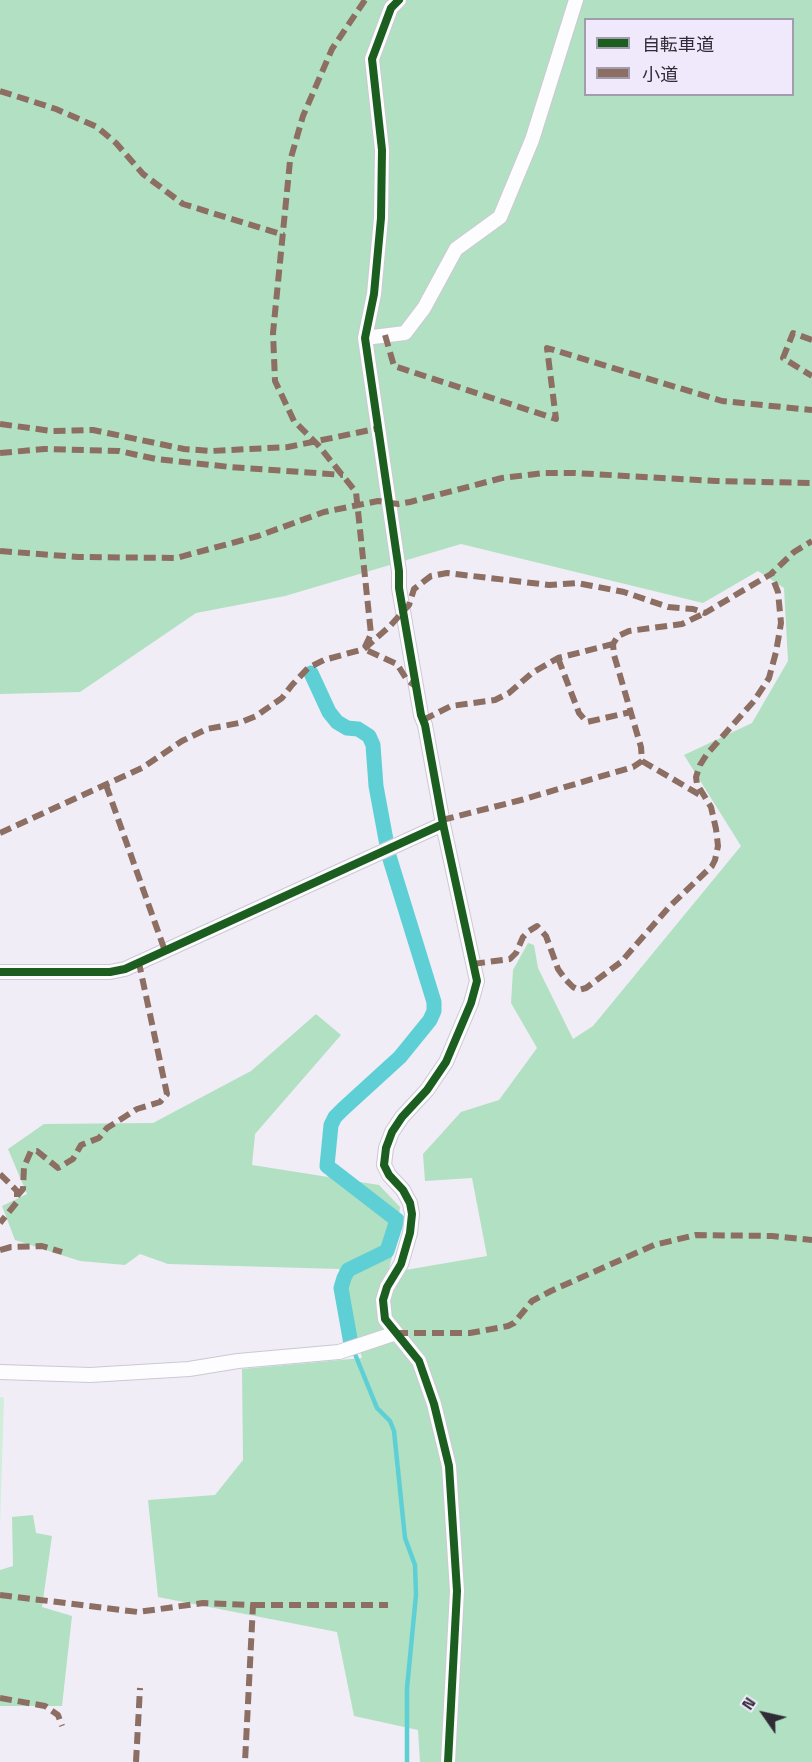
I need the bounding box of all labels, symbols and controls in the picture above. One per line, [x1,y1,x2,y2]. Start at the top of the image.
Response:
legend [584,18,794,96]
text: 自転車道 [642,33,714,56]
text: 小道 [642,63,678,86]
north arrow [734,1684,794,1744]
text: N [737,1693,760,1714]

